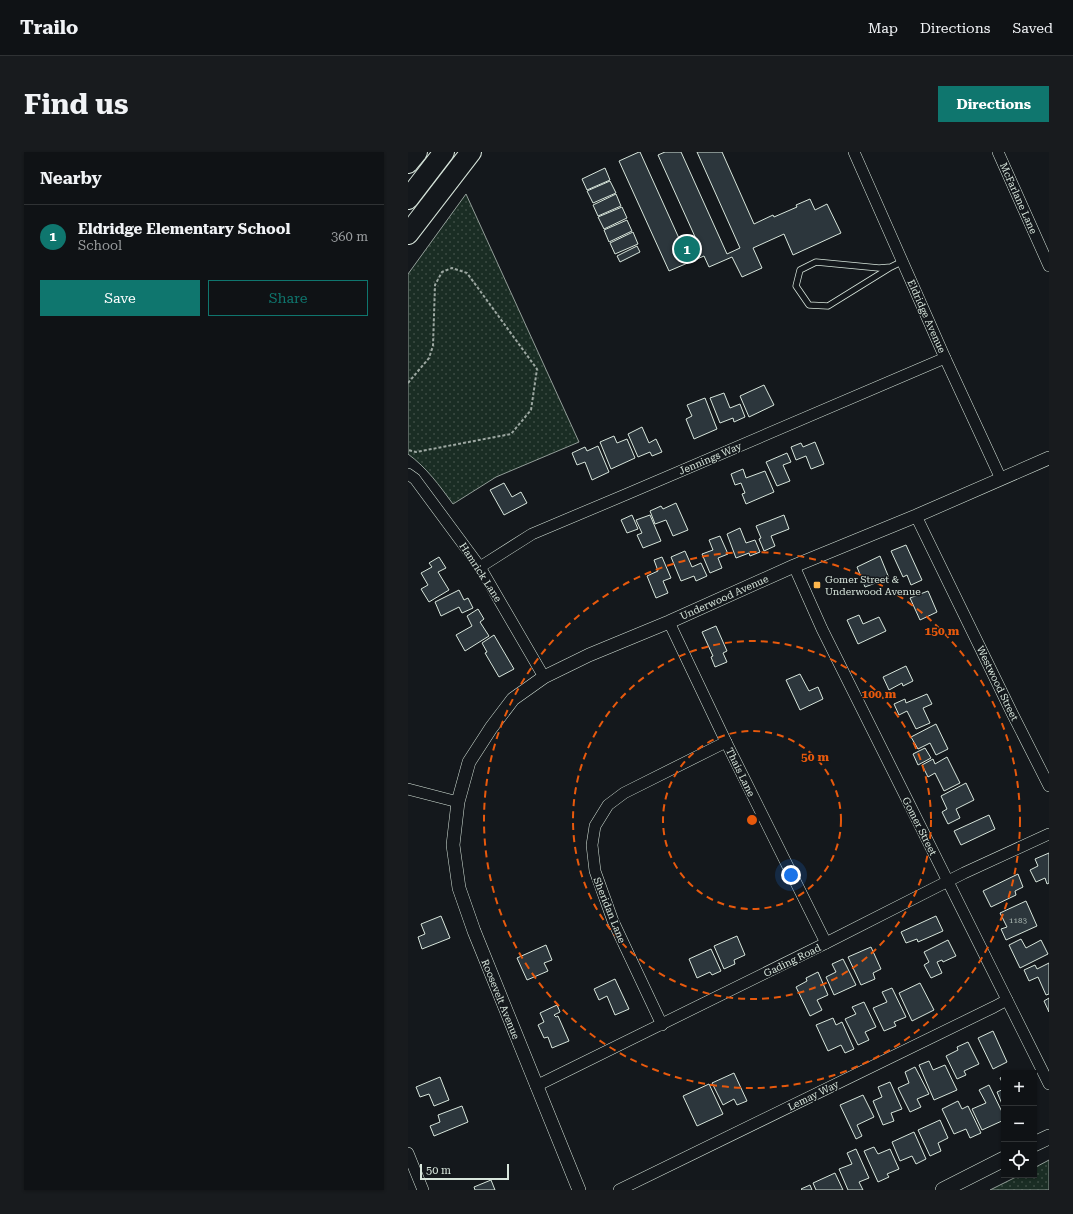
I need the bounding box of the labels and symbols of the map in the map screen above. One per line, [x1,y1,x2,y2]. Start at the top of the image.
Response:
street label: McFarlane Lane [998,161,1039,236]
pin: 1 [674,234,700,264]
street label: Eldridge Avenue [905,278,948,355]
street label: Jennings Way [677,440,743,477]
street label: Hamrick Lane [457,541,504,604]
street label: Underwood Avenue [678,573,771,622]
place label: Gomer Street & Underwood Avenue [825,574,921,597]
marker: Gomer Street & Underwood Avenue [812,580,822,590]
text: 150 m [925,624,960,638]
street label: Westwood Street [975,644,1021,723]
text: 100 m [862,687,897,701]
street label: Thais Lane [724,746,757,799]
text: 50 m [801,750,829,764]
street label: Gomer Street [900,795,939,857]
centre of rings [745,813,759,827]
your location [781,865,801,885]
street label: Sheridan Lane [591,876,628,945]
house number: 1183 [1009,916,1027,925]
street label: Gading Road [762,942,823,979]
street label: Roosevelt Avenue [479,958,522,1041]
street label: Lemay Way [786,1078,841,1113]
scale bar [420,1162,509,1181]

